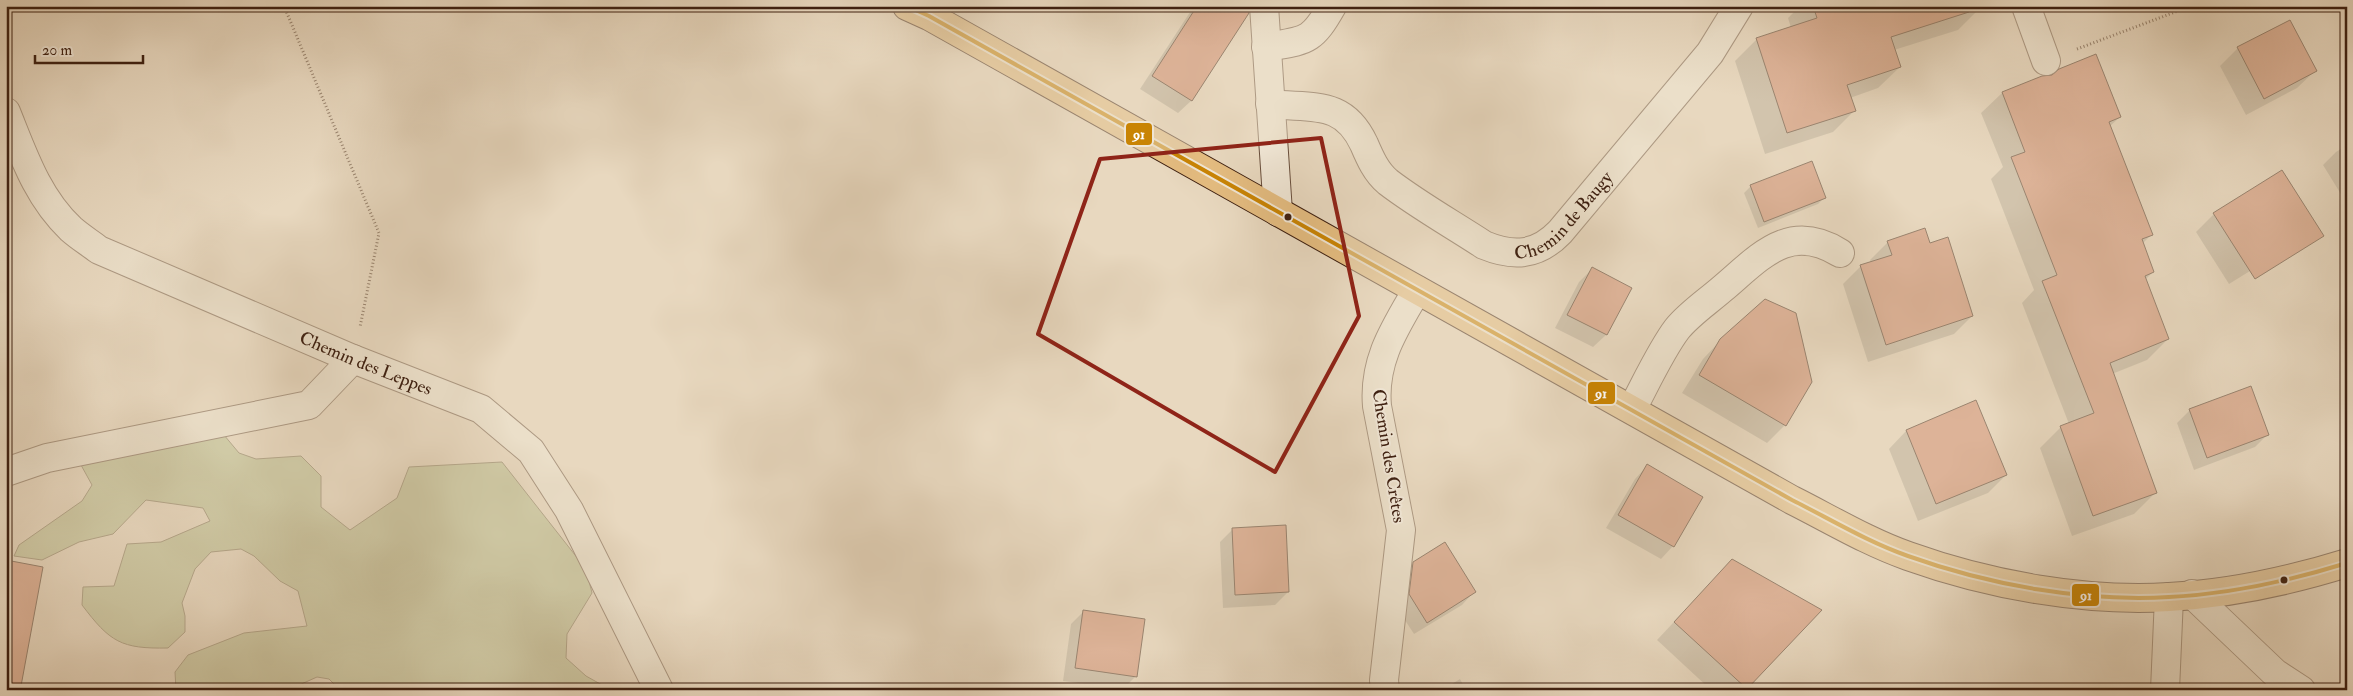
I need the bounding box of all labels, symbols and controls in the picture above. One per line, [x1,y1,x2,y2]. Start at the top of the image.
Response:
scale bar [35,32,142,64]
text: 20 m [42,41,72,60]
line badge: 91 [1125,122,1153,146]
text: 91 [1131,126,1145,143]
street label: Chemin de Baugy [1513,166,1619,265]
unlabelled marker [1283,212,1293,222]
street label: Chemin des Leppes [296,326,435,401]
line badge: 91 [1587,381,1616,405]
text: 91 [1593,385,1607,402]
street label: Chemin des Crêtes [1367,388,1410,525]
unlabelled marker [2279,575,2289,585]
line badge: 91 [2071,583,2100,607]
text: 91 [2078,587,2092,604]

